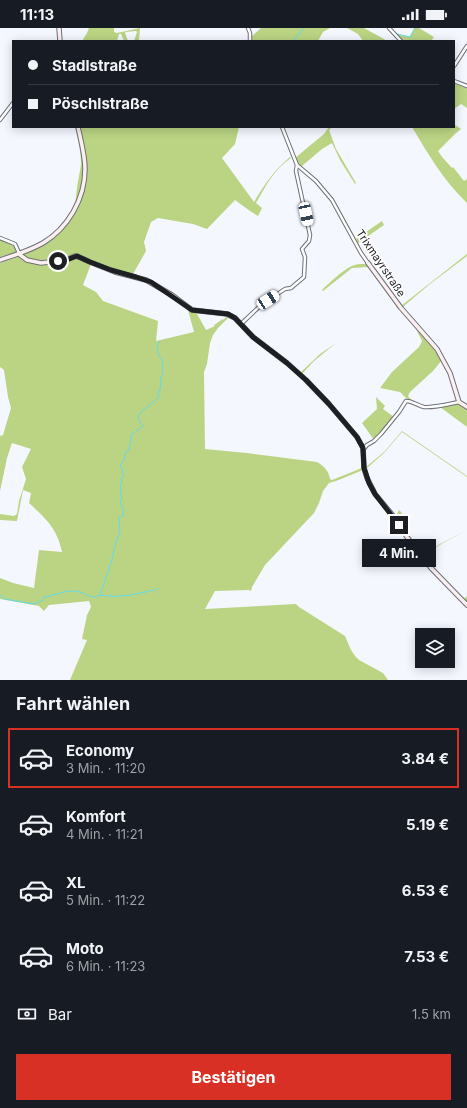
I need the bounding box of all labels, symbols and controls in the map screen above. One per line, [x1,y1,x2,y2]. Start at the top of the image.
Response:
text: 11:13 [20,5,54,24]
text: Stadlstraße [52,56,137,75]
text: Pöschlstraße [52,94,149,113]
car [298,201,314,227]
street label: Trixmayrstraße [353,227,409,299]
route start [49,252,67,270]
car [255,288,281,312]
route end [390,516,408,534]
callout: 4 Min. [362,539,436,567]
text: 4 Min. [379,545,419,561]
map controls [415,628,455,668]
button: layers [415,628,455,668]
text: Fahrt wählen [16,693,130,714]
icon: car [18,740,54,776]
text: Economy [66,741,134,760]
text: 3.84 € [401,749,449,768]
text: 3 Min. · 11:20 [66,760,146,776]
icon: car [18,806,54,842]
text: Komfort [66,807,126,826]
text: 5.19 € [406,815,449,834]
text: 4 Min. · 11:21 [66,826,143,842]
icon: car [18,872,54,908]
text: XL [66,873,86,892]
text: 6.53 € [402,881,449,900]
text: 5 Min. · 11:22 [66,892,145,908]
icon: car [18,938,54,974]
text: Moto [66,939,104,958]
text: 7.53 € [404,947,449,966]
text: 6 Min. · 11:23 [66,958,145,974]
icon: cash [16,1003,38,1025]
text: Bar [48,1005,72,1024]
text: 1.5 km [412,1006,451,1022]
button: Bestätigen [16,1054,451,1100]

